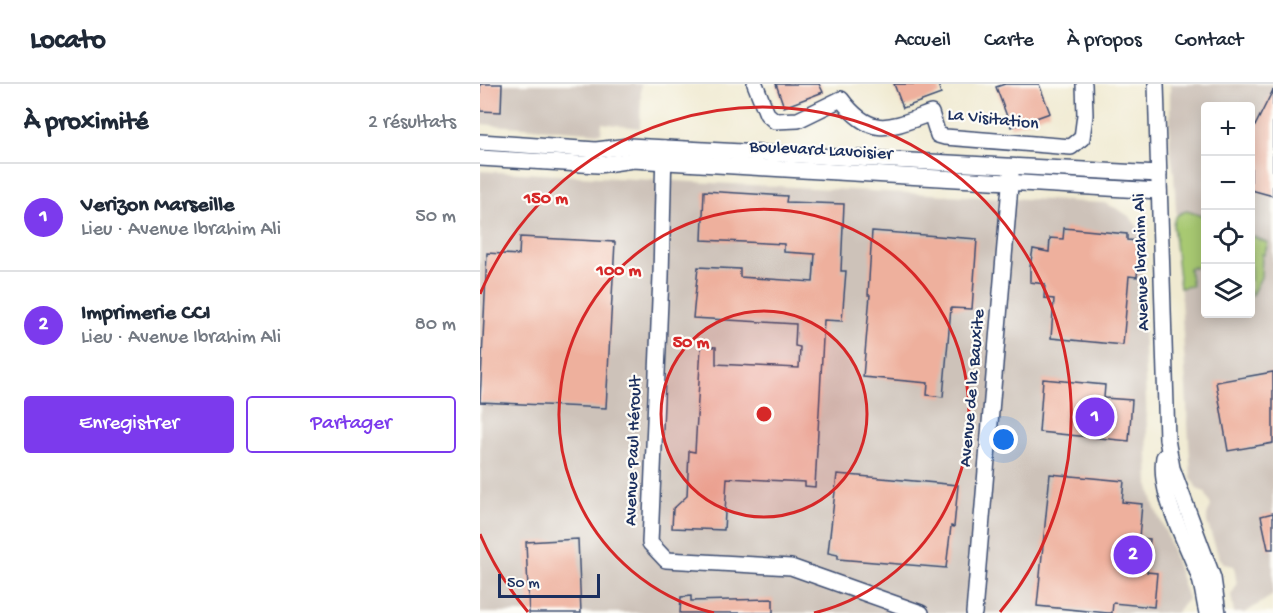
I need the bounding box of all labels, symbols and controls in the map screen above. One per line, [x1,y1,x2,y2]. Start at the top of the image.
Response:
text: Locato [30,25,106,58]
text: Accueil [894,29,951,54]
text: Carte [984,29,1034,54]
text: À propos [1067,29,1142,54]
text: Contact [1175,29,1243,54]
map controls [1201,102,1255,318]
button: + [1201,102,1255,156]
street label: La Visitation [946,105,1040,135]
text: À proximité [24,108,148,139]
text: 2 résultats [368,112,456,135]
street label: Boulevard Lavoisier [748,137,895,165]
button: − [1201,156,1255,210]
text: 150 m [523,189,568,210]
text: Verizon Marseille [81,193,234,219]
street label: Avenue Ibrahim Ali [1129,193,1155,331]
text: 1 [39,206,48,229]
text: 50 m [415,206,456,229]
button: locate [1201,210,1255,264]
text: Lieu · Avenue Ibrahim Ali [81,219,281,242]
text: 100 m [596,261,642,282]
button: layers [1201,264,1255,318]
text: Imprimerie CCI [81,301,211,327]
street label: Avenue de la Bauxite [956,308,990,468]
text: 2 [39,314,48,337]
text: 80 m [415,314,456,337]
text: Lieu · Avenue Ibrahim Ali [81,327,281,350]
text: 50 m [673,333,710,354]
street label: Avenue Paul Héroult [621,374,647,526]
pin: 1 [1076,394,1114,440]
button: Enregistrer [24,396,234,453]
button: Partager [246,396,456,453]
centre of rings [754,404,774,424]
your location [989,425,1018,454]
pin: 2 [1114,532,1152,578]
scale bar [498,571,600,598]
text: 50 m [507,575,540,594]

